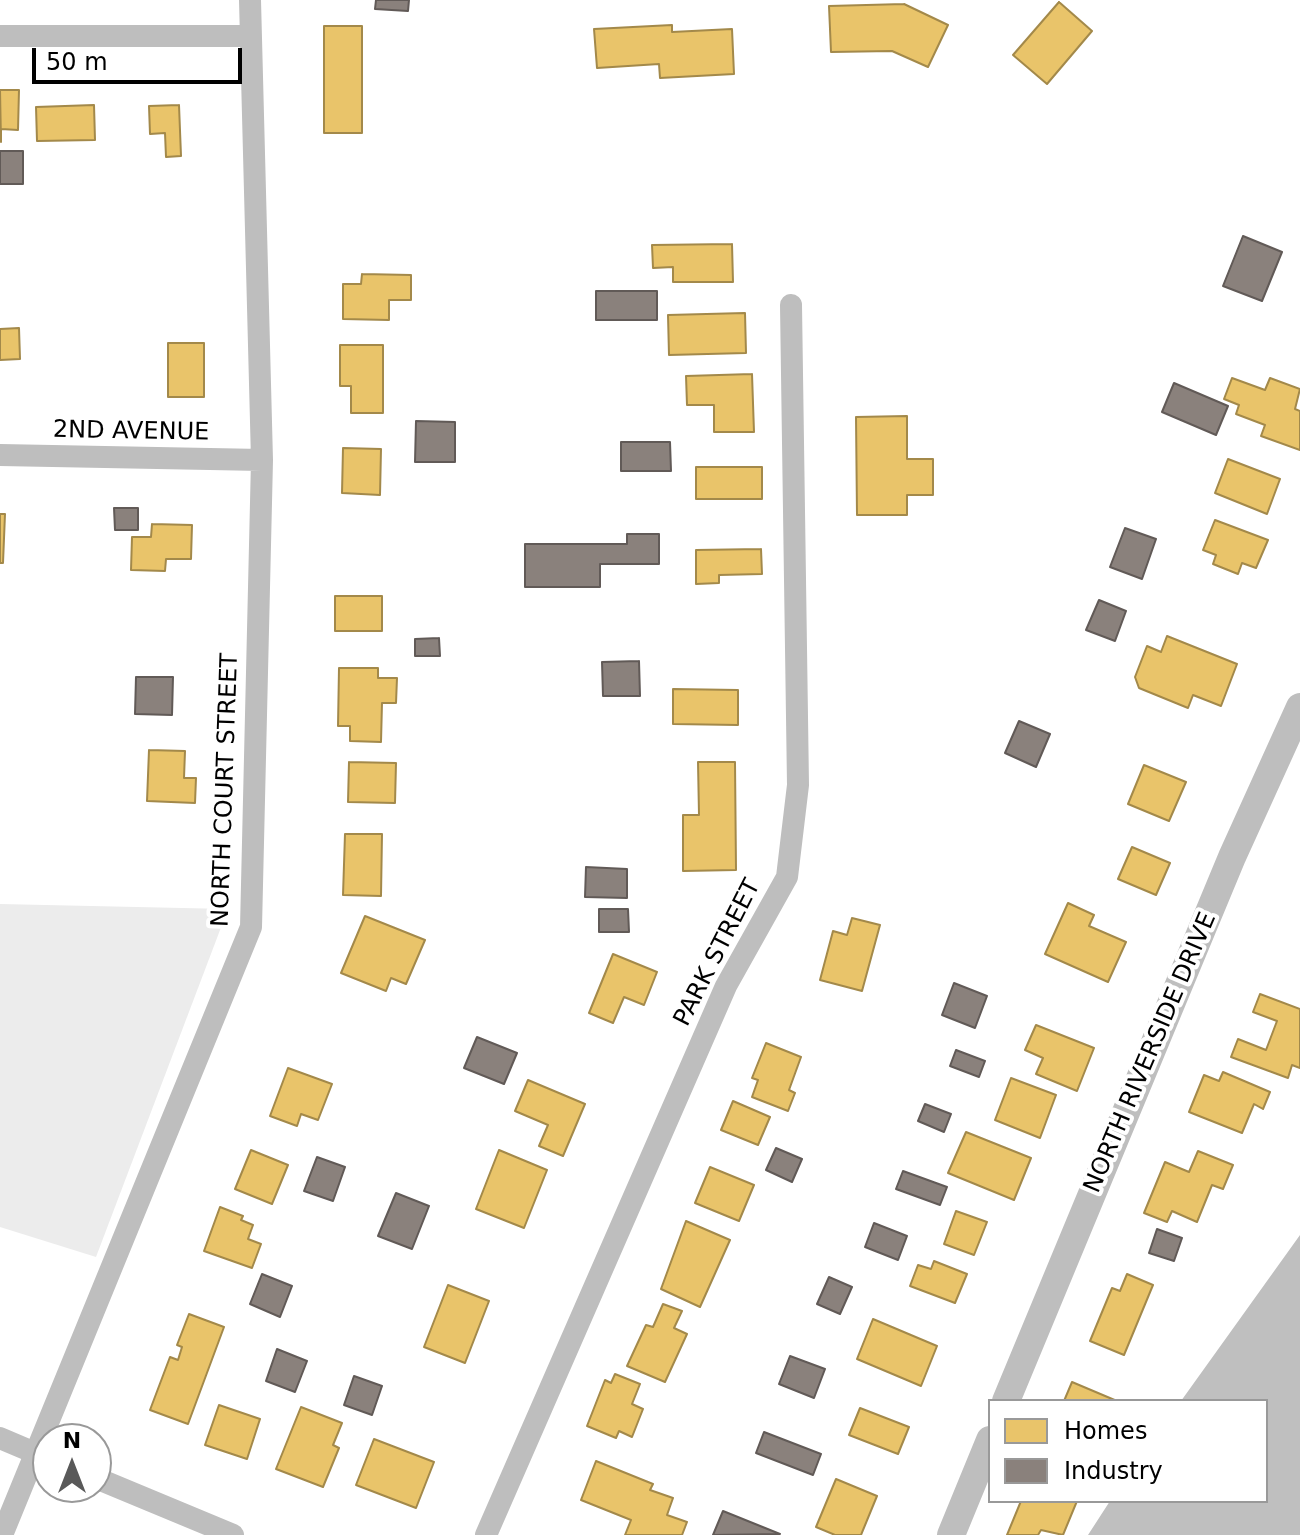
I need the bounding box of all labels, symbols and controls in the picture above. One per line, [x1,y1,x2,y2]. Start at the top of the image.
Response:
scale bar [36,32,246,82]
text: 50 m [46,48,108,76]
street label: 2ND AVENUE [53,416,209,448]
street label: NORTH COURT STREET [207,653,245,927]
street label: PARK STREET [669,875,767,1031]
street label: NORTH RIVERSIDE DRIVE [1079,909,1223,1197]
legend [988,1399,1268,1503]
text: Homes [1064,1417,1147,1445]
north arrow [32,1423,112,1503]
text: N [63,1428,81,1453]
text: Industry [1064,1457,1163,1485]

